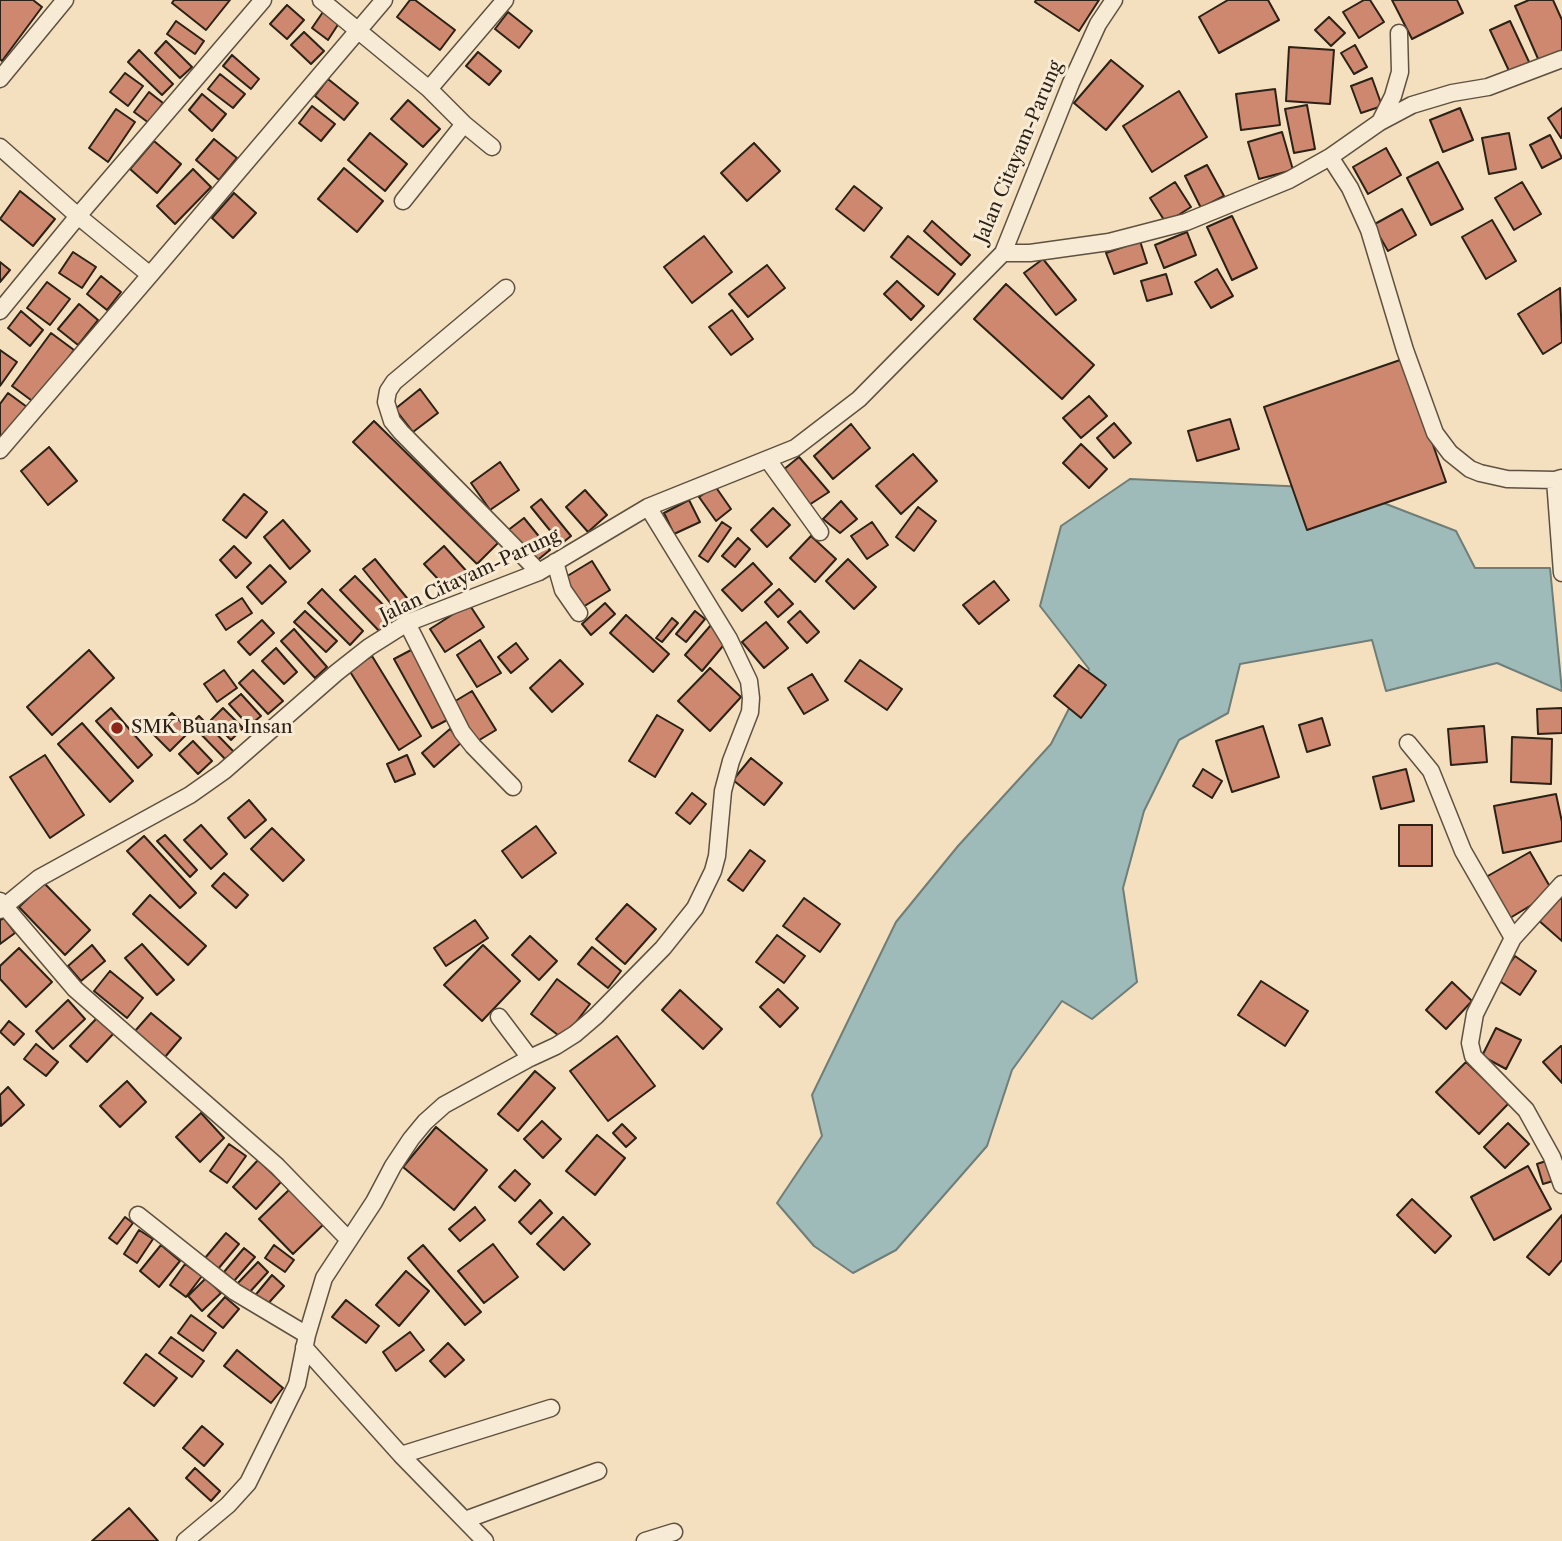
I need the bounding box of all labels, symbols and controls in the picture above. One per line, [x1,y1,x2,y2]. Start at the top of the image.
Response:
street label: Jalan Citayam-Parung [970,57,1068,247]
street label: Jalan Citayam-Parung [376,524,564,628]
place label: SMK Buana Insan [131,717,293,739]
marker: SMK Buana Insan [109,720,125,736]

